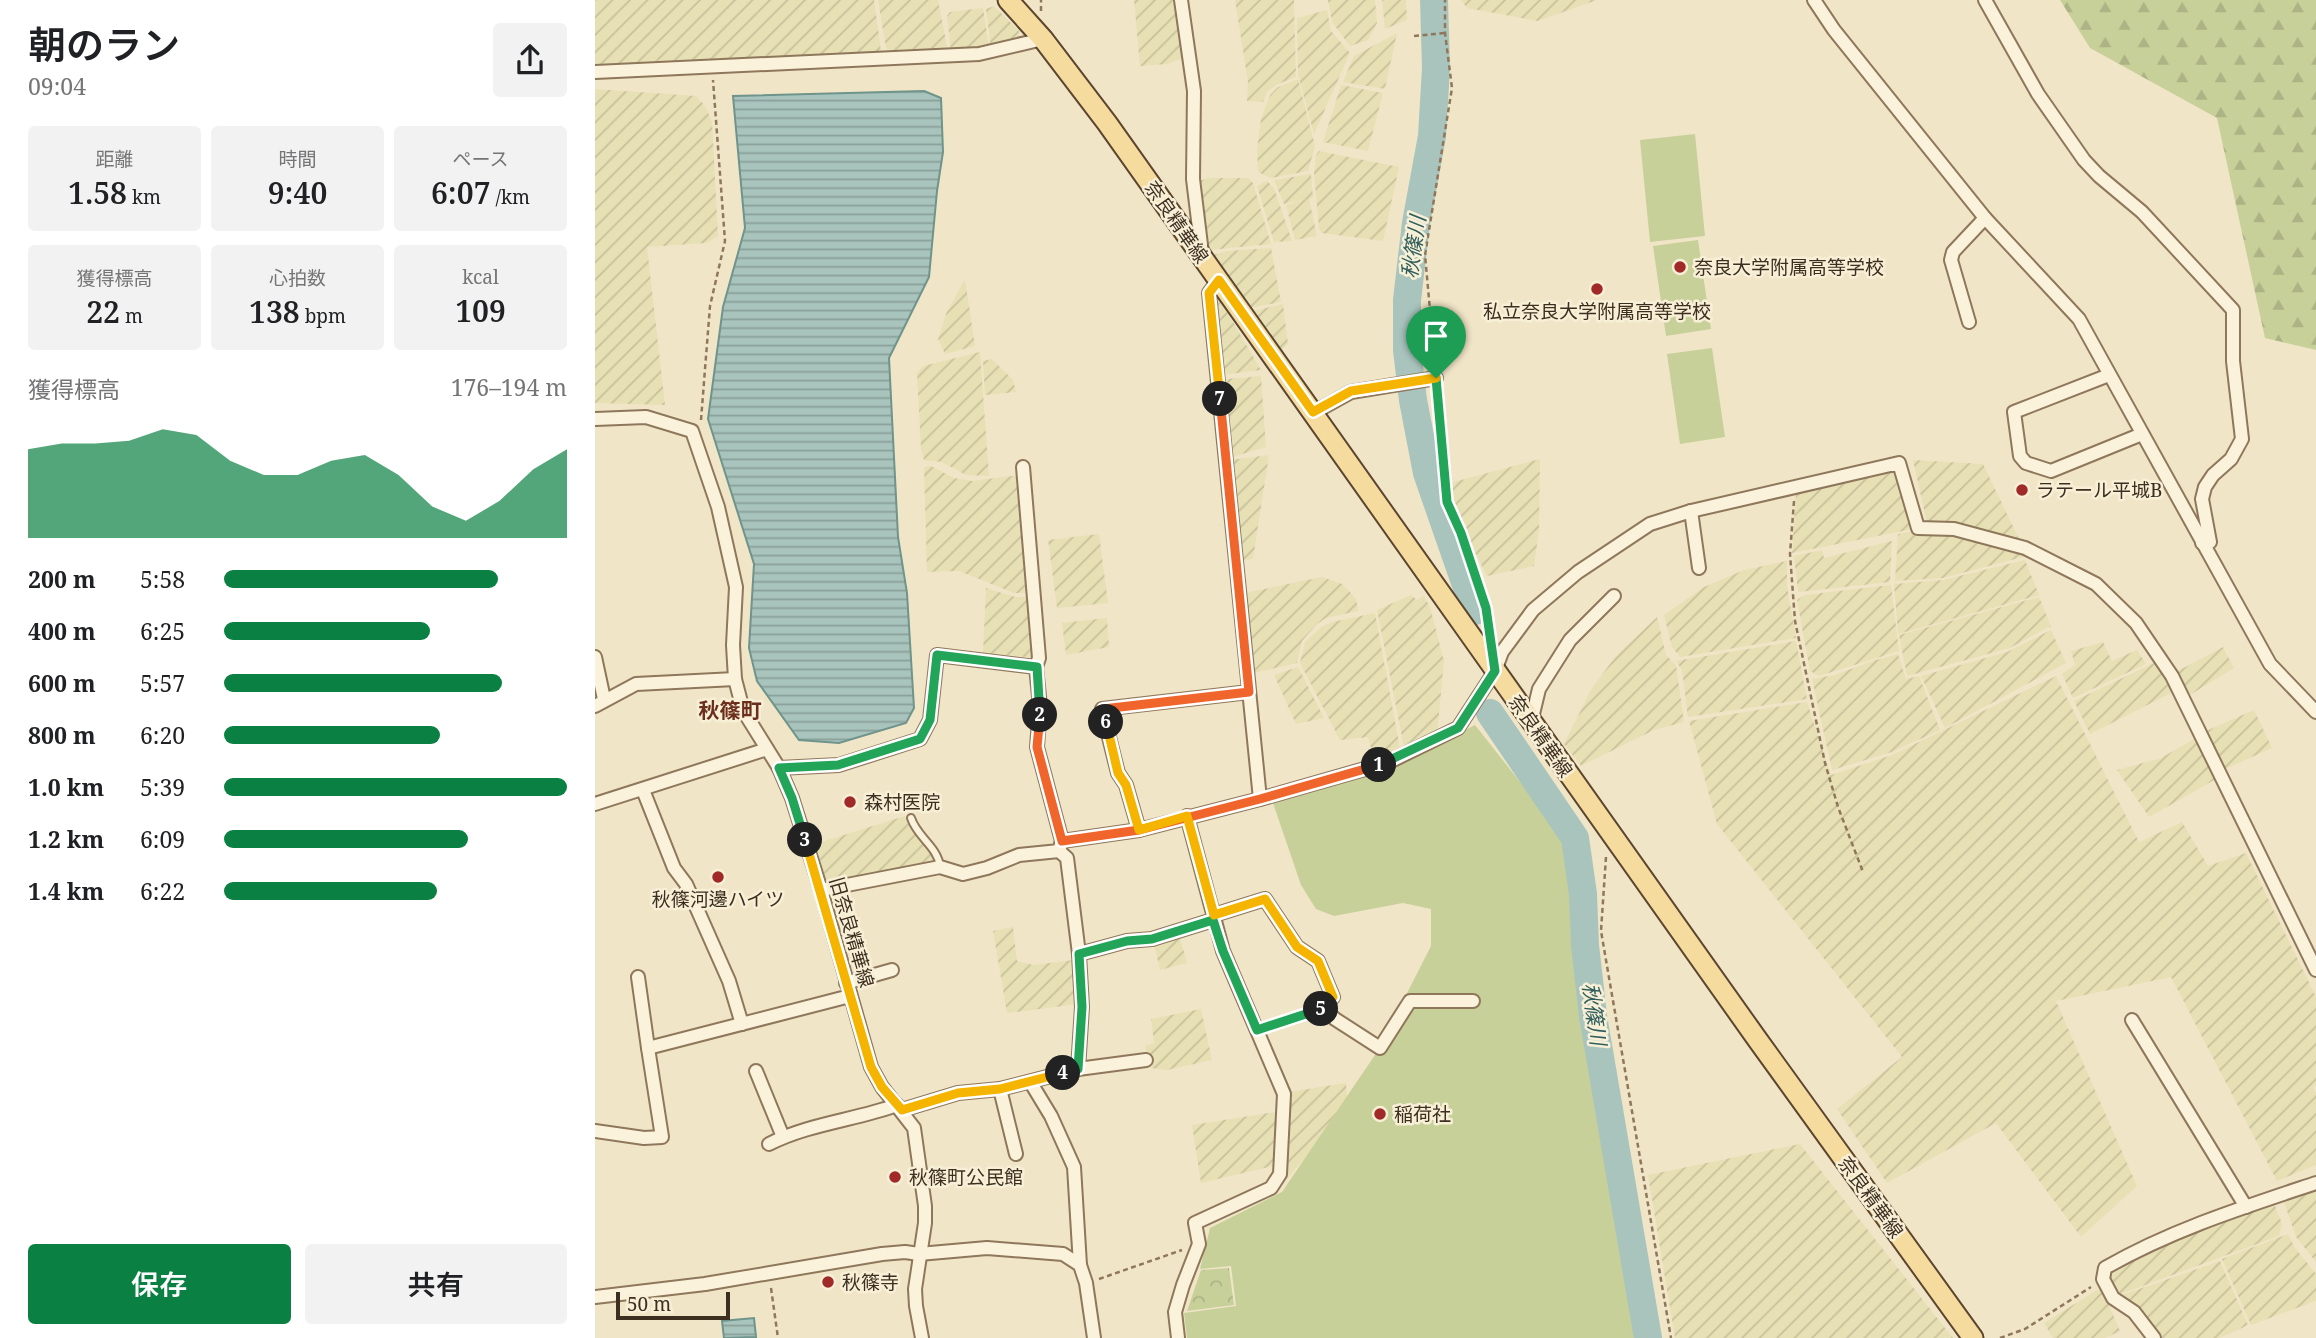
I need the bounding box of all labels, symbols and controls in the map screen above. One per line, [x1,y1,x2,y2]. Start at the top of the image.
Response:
text: 朝のラン [28,18,180,70]
button: share [493,23,567,97]
text: 09:04 [28,70,86,102]
text: 距離 [95,146,134,172]
text: 時間 [278,146,317,172]
text: ペース [452,146,509,172]
text: 1.58 [68,172,127,213]
text: 9:40 [268,172,327,213]
text: 6:07 [431,172,491,213]
street label: 奈良精華線 [1139,176,1215,268]
text: km [127,184,161,210]
text: /km [491,184,530,210]
water label: 秋篠川 [1395,212,1432,280]
place label: 奈良大学附属高等学校 [1694,254,1884,280]
marker: 奈良大学附属高等学校 [1672,259,1688,275]
text: kcal [462,264,499,290]
text: 獲得標高 [76,265,153,291]
text: 心拍数 [269,265,326,291]
marker: 私立奈良大学附属高等学校 [1589,281,1605,297]
text: 109 [455,290,506,331]
text: 22 [86,291,120,332]
text: 138 [249,291,300,332]
place label: 私立奈良大学附属高等学校 [1483,298,1711,324]
text: m [120,303,143,329]
text: bpm [300,303,346,329]
pin [1406,306,1466,378]
icon: arrive [1417,317,1455,355]
text: 176–194 m [451,371,567,403]
text: 獲得標高 [28,373,120,405]
pin: 7 [1203,382,1237,416]
text: 7 [1214,385,1225,411]
place label: ラテール平城B [2036,477,2162,503]
marker: ラテール平城B [2014,482,2030,498]
text: 200 m [28,563,96,595]
text: 5:58 [140,563,185,595]
text: 400 m [28,615,96,647]
text: 6:25 [140,615,185,647]
text: 600 m [28,667,96,699]
text: 5:57 [140,667,185,699]
street label: 奈良精華線 [1503,690,1579,782]
district label: 秋篠町 [699,696,762,724]
pin: 2 [1023,698,1057,732]
text: 2 [1034,701,1045,727]
pin: 6 [1089,704,1123,740]
text: 6 [1100,708,1111,734]
text: 800 m [28,719,96,751]
text: 6:20 [140,719,185,751]
pin: 1 [1361,748,1397,782]
text: 1 [1373,751,1384,777]
text: 1.0 km [28,771,104,803]
text: 5:39 [140,771,185,803]
place label: 森村医院 [864,789,940,815]
marker: 森村医院 [842,794,858,810]
pin: 3 [787,822,823,858]
text: 1.2 km [28,823,104,855]
text: 6:09 [140,823,185,855]
text: 3 [799,826,810,852]
marker: 秋篠河邊ハイツ [710,869,726,885]
street label: 旧奈良精華線 [824,874,880,990]
text: 1.4 km [28,875,104,907]
text: 6:22 [140,875,185,907]
place label: 秋篠河邊ハイツ [652,886,784,912]
water label: 秋篠川 [1577,981,1614,1049]
pin: 5 [1303,992,1339,1026]
text: 5 [1315,995,1326,1021]
pin: 4 [1045,1056,1081,1090]
text: 4 [1057,1059,1068,1085]
place label: 稲荷社 [1394,1101,1451,1127]
marker: 稲荷社 [1372,1106,1388,1122]
street label: 奈良精華線 [1833,1151,1909,1243]
place label: 秋篠町公民館 [909,1164,1023,1190]
marker: 秋篠町公民館 [887,1169,903,1185]
button: 保存 [28,1244,291,1324]
button: 共有 [305,1244,567,1324]
place label: 秋篠寺 [842,1269,899,1295]
marker: 秋篠寺 [820,1274,836,1290]
scale bar [616,1289,730,1321]
text: 50 m [627,1291,671,1317]

